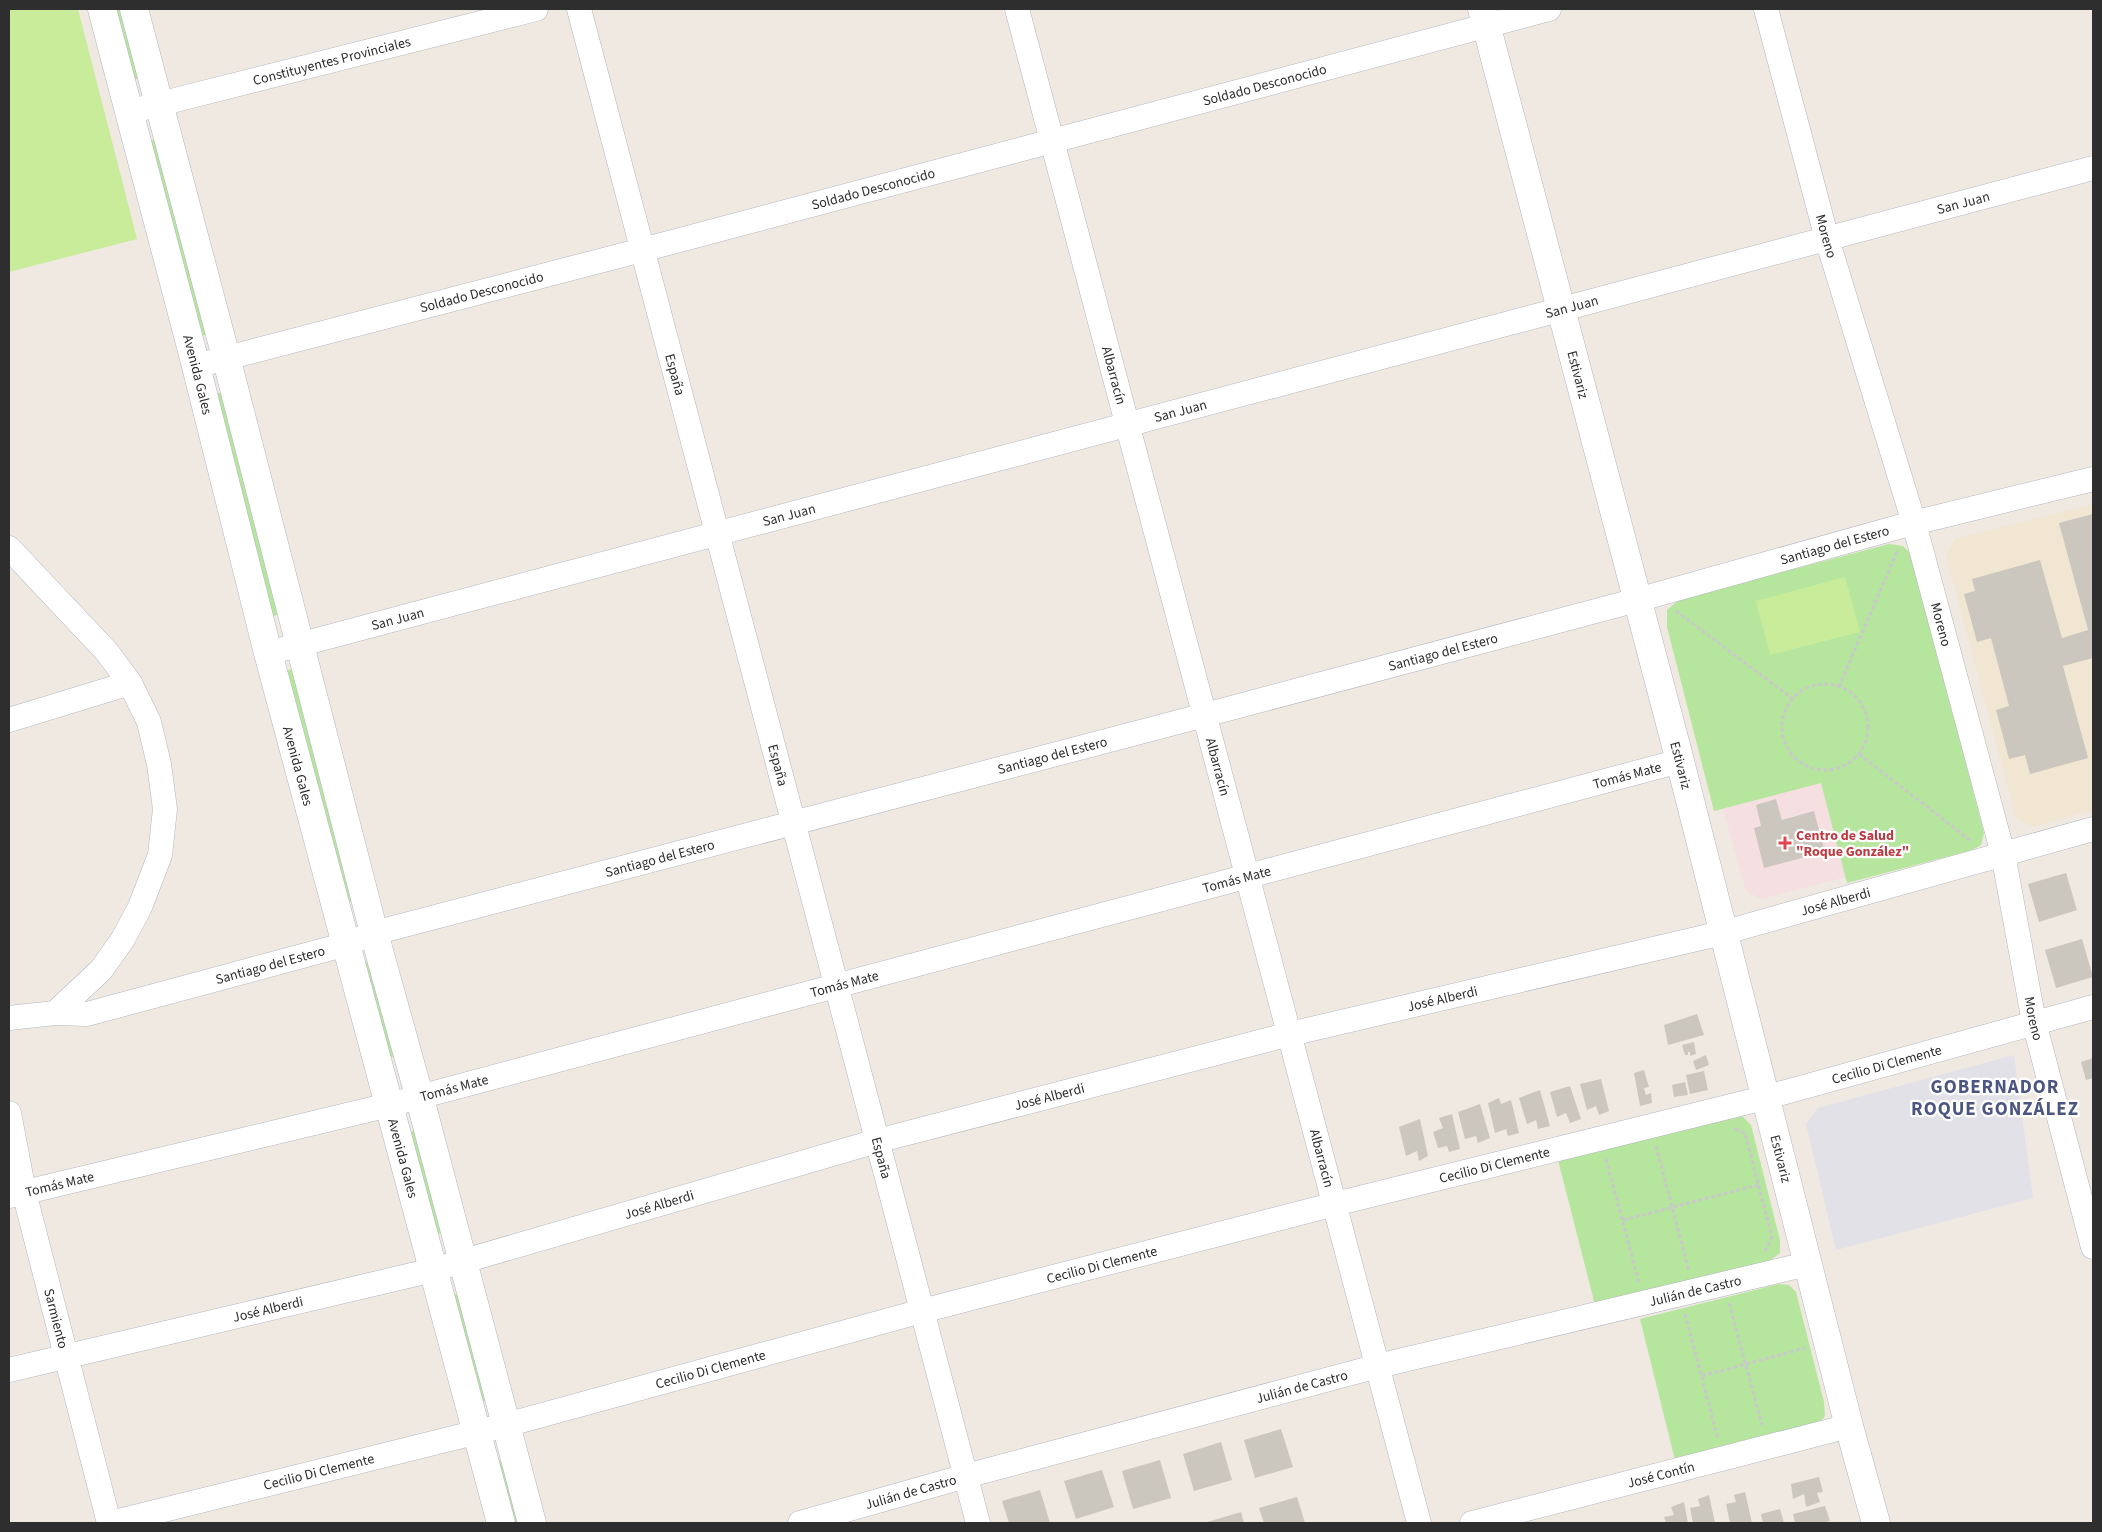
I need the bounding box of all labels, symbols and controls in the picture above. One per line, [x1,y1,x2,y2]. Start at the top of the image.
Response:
street label: Constituyentes Provinciales [251,32,413,91]
street label: Soldado Desconocido [1201,60,1329,112]
street label: Soldado Desconocido [809,164,937,216]
street label: San Juan [1935,187,1992,220]
street label: Moreno [1810,212,1841,261]
street label: Soldado Desconocido [418,267,546,318]
street label: San Juan [1543,291,1601,324]
street label: Avenida Gales [177,333,217,417]
street label: Albarracín [1096,344,1131,407]
street label: Estivariz [1561,349,1593,401]
street label: España [659,352,689,398]
street label: San Juan [1152,395,1209,428]
street label: San Juan [760,499,818,532]
street label: Santiago del Estero [1778,521,1892,571]
street label: Moreno [1925,600,1956,649]
street label: San Juan [369,603,426,636]
street label: Santiago del Estero [1386,628,1500,677]
street label: Avenida Gales [277,724,318,808]
street label: Santiago del Estero [996,732,1110,780]
street label: Albarracín [1200,736,1235,798]
street label: Estivariz [1664,739,1696,792]
street label: España [762,742,792,789]
street label: Tomás Mate [1591,757,1664,795]
place label: Centro de Salud "Roque González" [1796,826,1909,862]
street label: Santiago del Estero [603,835,717,883]
marker: Centro de Salud "Roque González" [1778,836,1792,850]
street label: Tomás Mate [1200,861,1273,899]
street label: José Alberdi [1798,883,1873,922]
street label: Santiago del Estero [213,941,327,990]
street label: Tomás Mate [808,966,881,1003]
street label: José Alberdi [1405,981,1480,1017]
street label: Moreno [2018,995,2047,1043]
street label: Cecilio Di Clemente [1830,1040,1944,1090]
street label: Tomás Mate [418,1070,491,1107]
district label: GOBERNADOR ROQUE GONZÁLEZ [1911,1074,2079,1123]
street label: José Alberdi [1012,1079,1087,1116]
street label: Avenida Gales [382,1116,423,1201]
street label: Albarracín [1304,1127,1339,1190]
street label: Estivariz [1764,1133,1796,1185]
street label: España [866,1135,896,1181]
street label: Cecilio Di Clemente [1437,1142,1552,1189]
street label: Tomás Mate [23,1167,96,1203]
street label: José Alberdi [622,1186,697,1225]
street label: Cecilio Di Clemente [1045,1241,1159,1289]
street label: Julián de Castro [1647,1271,1744,1312]
street label: Sarmiento [38,1287,73,1351]
street label: José Alberdi [231,1292,305,1328]
street label: Cecilio Di Clemente [653,1345,768,1395]
street label: Julián de Castro [1254,1366,1350,1409]
street label: Cecilio Di Clemente [262,1449,376,1496]
street label: José Contín [1625,1457,1697,1494]
street label: Julián de Castro [863,1470,959,1515]

